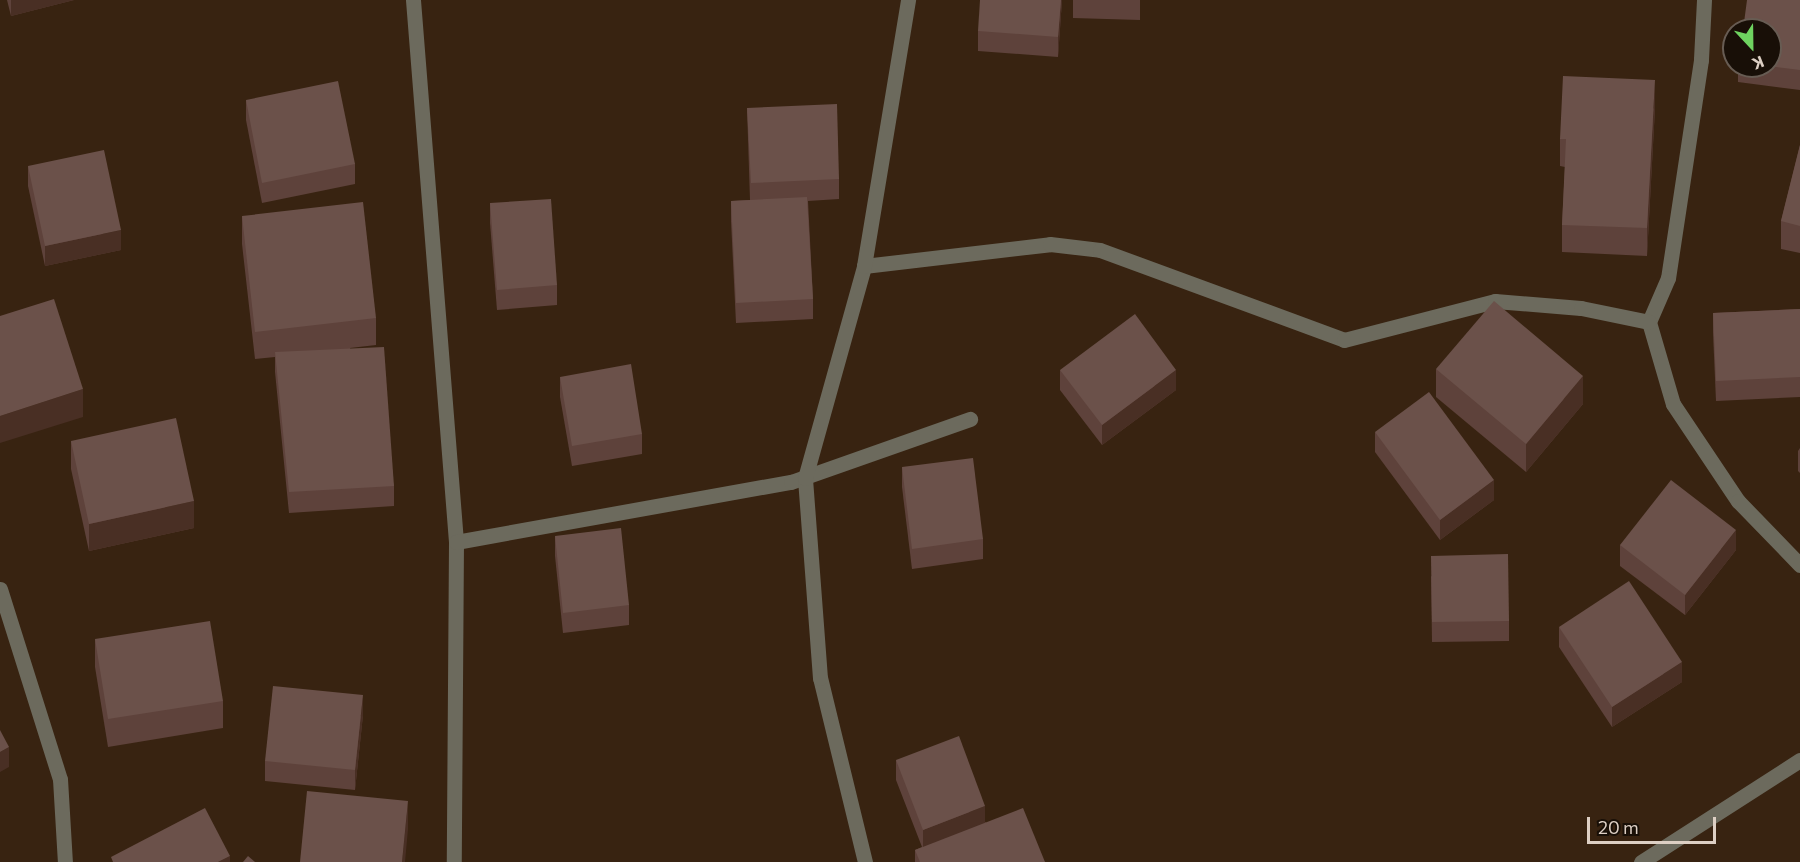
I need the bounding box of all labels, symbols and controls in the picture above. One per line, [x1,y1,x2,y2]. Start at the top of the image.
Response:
north arrow [1722,18,1782,78]
text: K [1749,52,1767,74]
scale bar [1590,805,1719,843]
text: 20 m [1598,816,1639,838]

